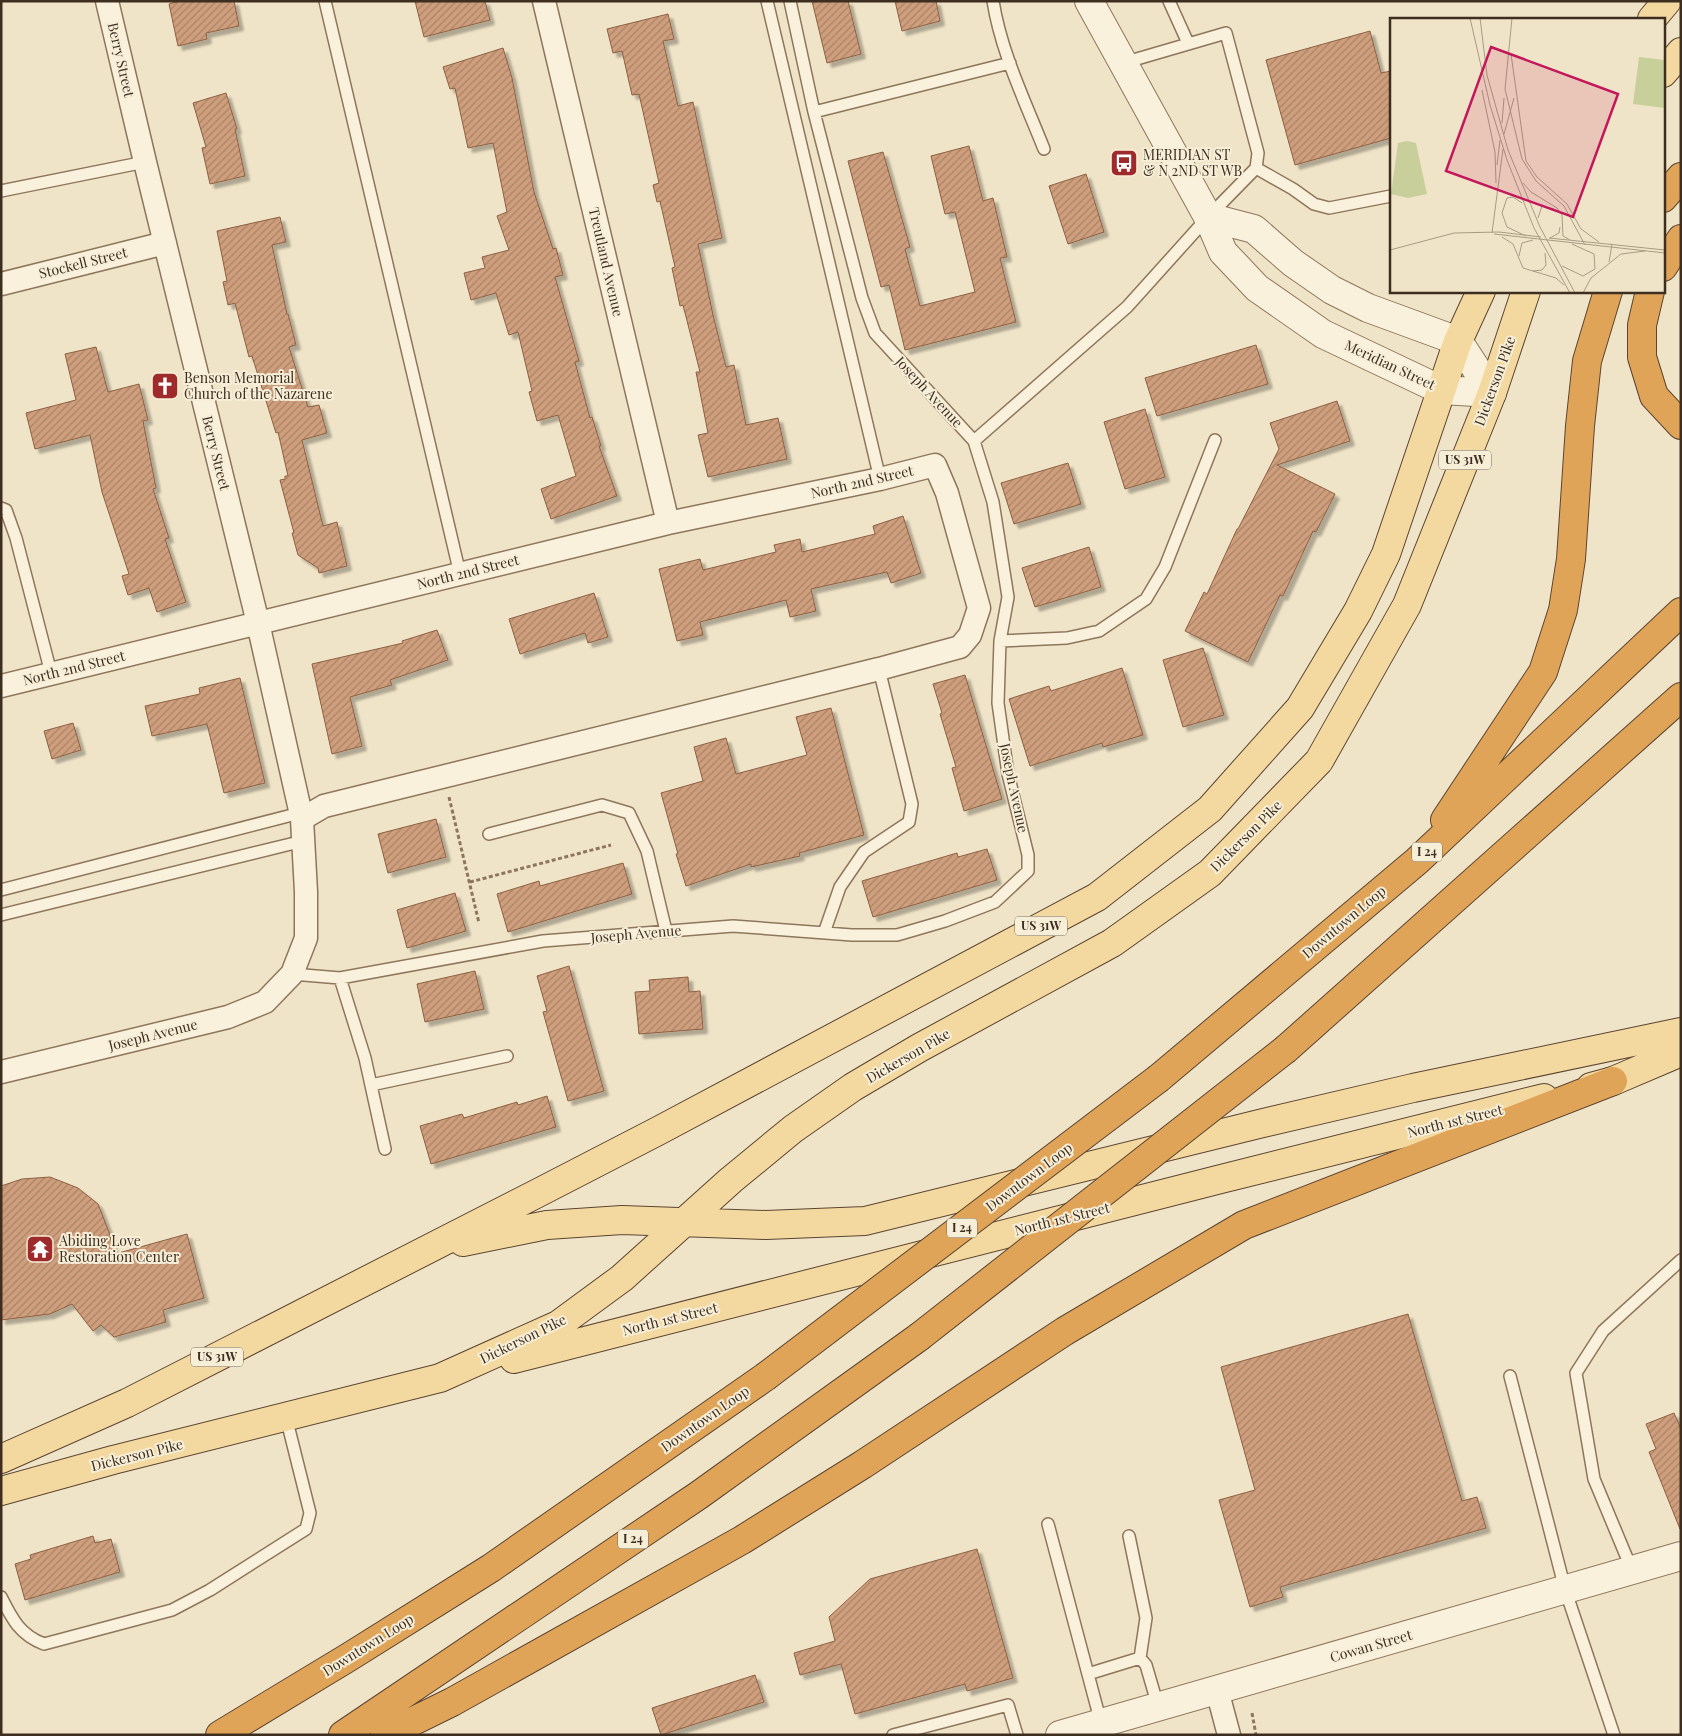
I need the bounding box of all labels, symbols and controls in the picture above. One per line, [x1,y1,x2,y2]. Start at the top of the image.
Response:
inset map [1390,18,1664,292]
street label: Berry Street [104,21,140,100]
place label: MERIDIAN ST & N 2ND ST WB [1143,145,1242,180]
bus stop icon: MERIDIAN ST & N 2ND ST WB [1109,148,1139,178]
street label: Treutland Avenue [585,205,628,318]
street label: Stockell Street [37,242,130,283]
street label: Dickerson Pike [1470,333,1520,428]
street label: Meridian Street [1342,335,1440,394]
street label: Joseph Avenue [891,351,967,431]
place label: Benson Memorial Church of the Nazarene [184,368,333,403]
church icon: Benson Memorial Church of the Nazarene [150,371,180,401]
street label: Berry Street [198,414,235,493]
road number: US 31W [1439,450,1491,470]
street label: North 2nd Street [809,460,916,503]
street label: North 2nd Street [415,549,522,593]
street label: North 2nd Street [21,645,128,689]
street label: Joseph Avenue [996,740,1033,834]
street label: Dickerson Pike [1206,796,1286,876]
road number: I 24 [1412,842,1442,862]
street label: Downtown Loop [1298,881,1390,962]
road number: US 31W [1015,916,1067,936]
street label: Joseph Avenue [589,920,682,947]
street label: Joseph Avenue [106,1014,199,1055]
street label: Dickerson Pike [862,1024,953,1087]
street label: North 1st Street [1405,1099,1505,1142]
street label: Downtown Loop [982,1138,1076,1215]
street label: North 1st Street [1012,1197,1112,1240]
road number: I 24 [947,1218,977,1238]
place label: Abiding Love Restoration Center [58,1231,180,1266]
temple icon: Abiding Love Restoration Center [25,1234,55,1264]
street label: North 1st Street [620,1297,720,1340]
street label: Dickerson Pike [476,1309,569,1368]
road number: US 31W [191,1348,243,1366]
street label: Downtown Loop [657,1381,753,1456]
street label: Dickerson Pike [89,1434,185,1475]
road number: I 24 [618,1530,648,1548]
street label: Downtown Loop [319,1609,417,1680]
street label: Cowan Street [1328,1624,1415,1666]

